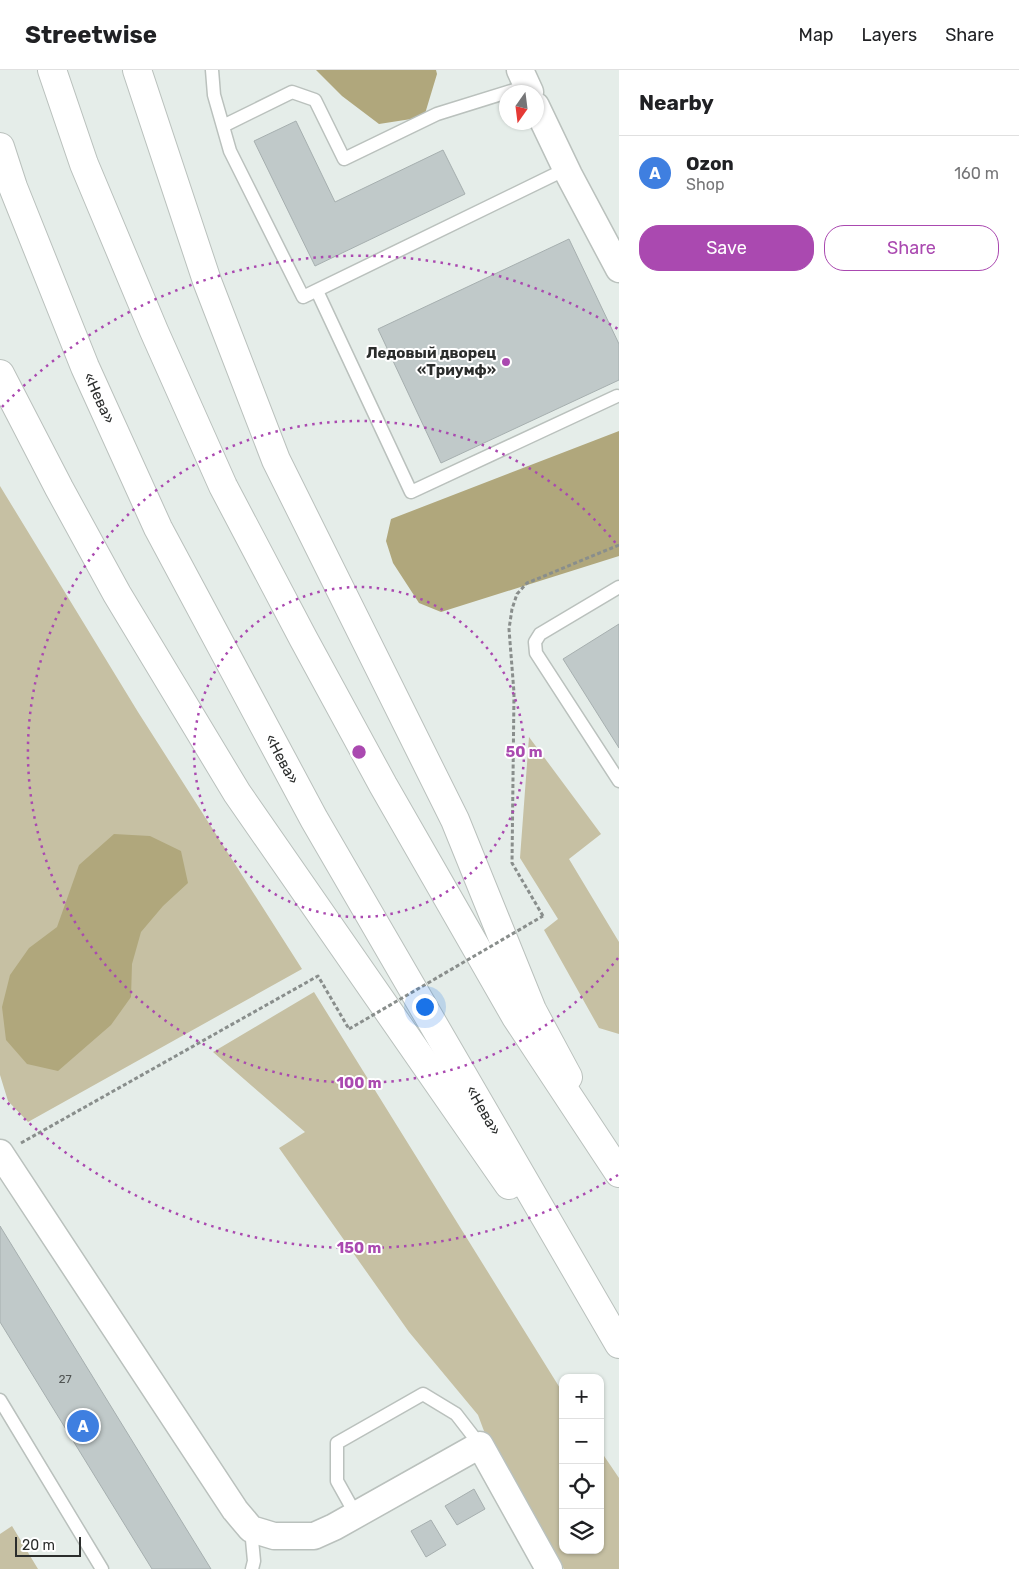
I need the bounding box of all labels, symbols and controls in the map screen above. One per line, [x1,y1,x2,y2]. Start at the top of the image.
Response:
text: Streetwise [25,21,157,49]
text: Map [799,24,834,46]
text: Layers [862,24,917,46]
text: Share [945,24,994,46]
north arrow [499,85,544,130]
text: Nearby [639,90,714,115]
text: Ozon [686,152,734,175]
text: A [649,164,661,183]
text: 160 m [954,164,999,183]
text: Shop [686,175,724,194]
button: Save [639,225,814,271]
button: Share [824,225,999,271]
place label: Ледовый дворец «Триумф» [366,344,496,379]
marker: Ледовый дворец «Триумф» [500,356,512,368]
street label: «Нева» [80,370,118,426]
street label: «Нева» [261,731,303,787]
centre of rings [350,743,368,761]
text: 50 m [506,743,542,761]
your location [412,994,438,1020]
text: 100 m [337,1074,381,1092]
street label: «Нева» [462,1083,505,1138]
text: 150 m [337,1239,381,1257]
house number: 27 [58,1372,72,1386]
map controls [559,1374,604,1554]
button: + [559,1374,604,1419]
pin: A [67,1407,99,1445]
button: − [559,1419,604,1464]
button: locate [559,1464,604,1509]
button: layers [559,1509,604,1554]
scale bar [15,1534,81,1557]
text: 20 m [22,1537,55,1554]

